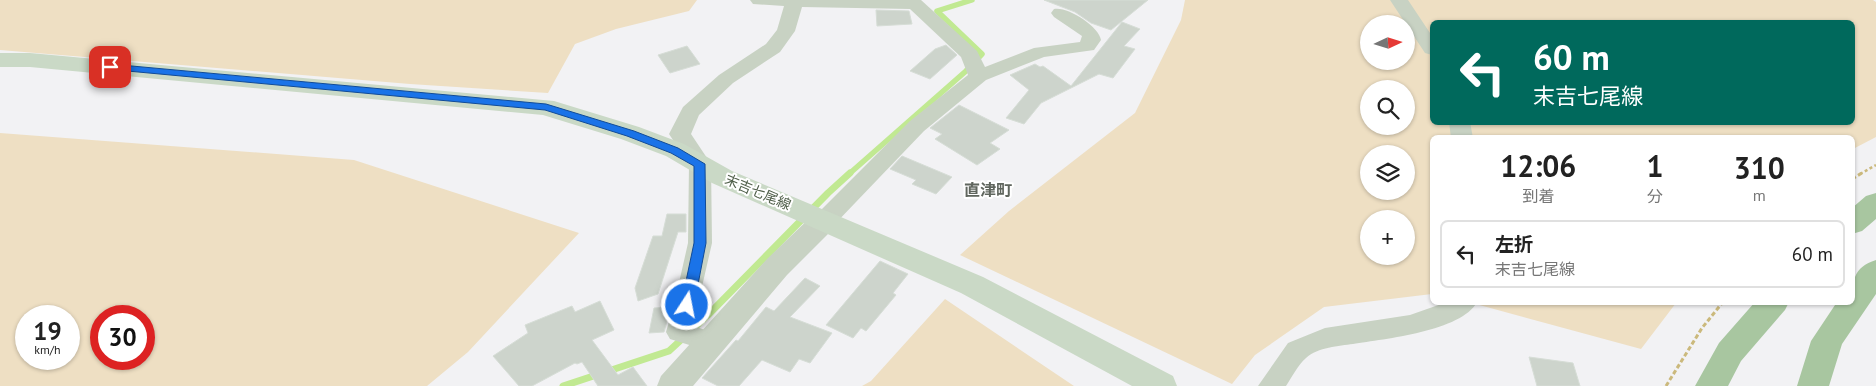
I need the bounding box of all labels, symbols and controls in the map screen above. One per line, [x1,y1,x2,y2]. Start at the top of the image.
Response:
north arrow [1360,15,1415,70]
map controls [1360,15,1415,265]
text: 60 m [1533,34,1610,80]
icon: left [1450,40,1515,105]
pin [89,46,131,88]
icon: arrive [96,53,124,81]
button: search [1360,80,1415,135]
text: 末吉七尾線 [1533,82,1643,110]
button: layers [1360,145,1415,200]
text: 12:06 [1500,146,1576,185]
text: 1 [1647,146,1664,185]
text: 310 [1734,148,1785,187]
street label: 末吉七尾線 [722,170,794,214]
district label: 直津町 [964,180,1012,200]
text: m [1753,185,1766,205]
text: 到着 [1522,186,1554,206]
text: 分 [1647,186,1663,206]
button: + [1360,210,1415,265]
text: 左折 [1495,232,1533,256]
icon: left [1452,240,1480,268]
text: 60 m [1792,242,1833,266]
text: 末吉七尾線 [1495,259,1575,279]
position arrow [660,278,712,330]
speed limit sign: 30 [90,305,155,370]
text: 19 [33,315,62,347]
text: km/h [34,342,61,357]

